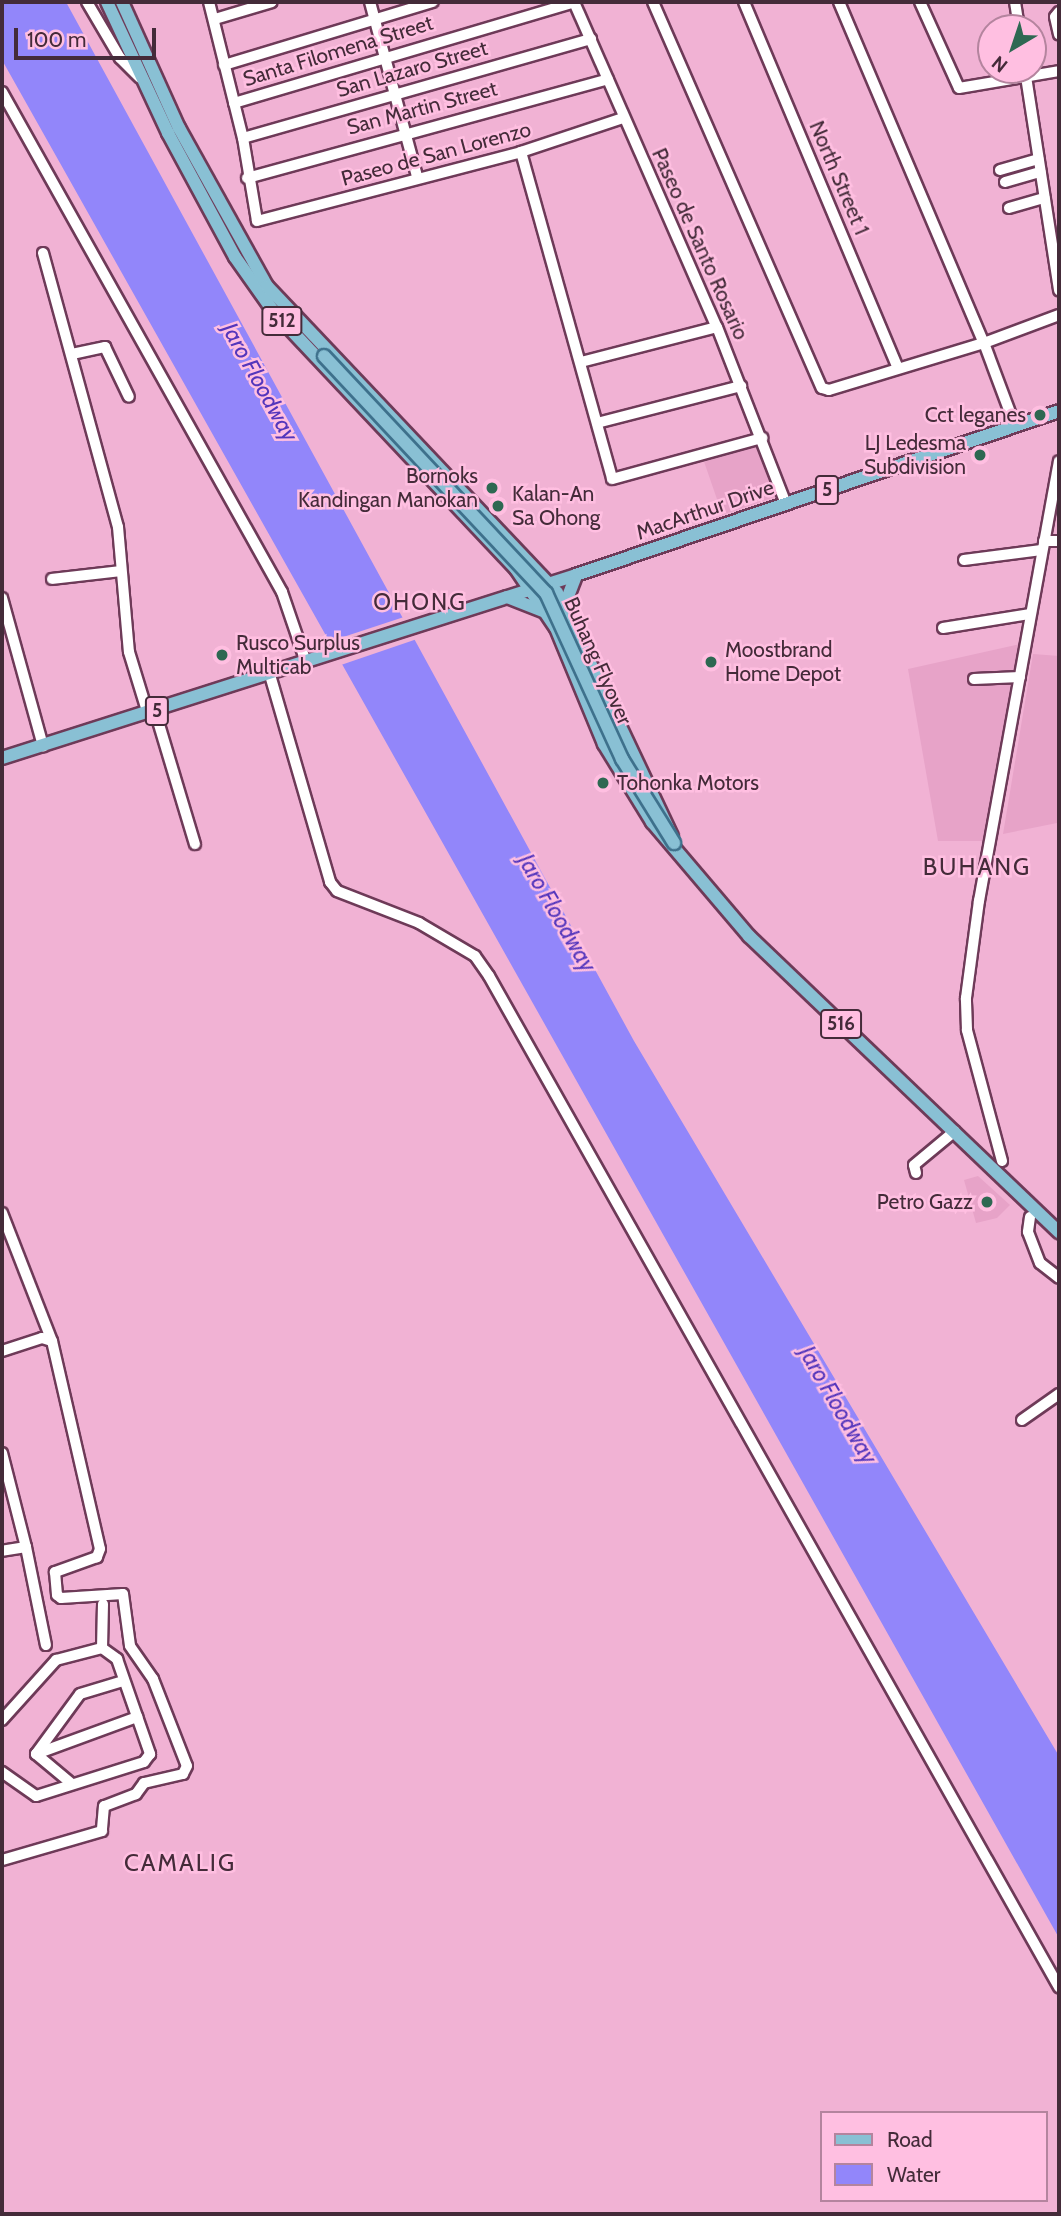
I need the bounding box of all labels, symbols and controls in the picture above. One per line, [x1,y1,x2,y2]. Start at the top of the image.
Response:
street label: Santa Filomena Street [240,10,436,92]
scale bar [18,14,159,58]
north arrow [977,14,1047,84]
text: 100 m [27,27,86,52]
street label: San Lazaro Street [334,35,490,103]
text: N [987,51,1012,77]
street label: San Martin Street [344,76,500,140]
street label: Paseo de San Lorenzo [338,117,534,191]
street label: North Street 1 [804,117,874,239]
street label: Paseo de Santo Rosario [646,144,754,344]
road number: 512 [261,306,303,336]
water label: Jaro Floodway [216,318,304,446]
place label: Cct leganes [925,402,1026,428]
marker: Cct leganes [1032,407,1048,423]
place label: LJ Ledesma Subdivision [864,430,966,480]
marker: LJ Ledesma Subdivision [972,447,988,463]
place label: Bornoks Kandingan Manokan [298,463,478,513]
street label: MacArthur Drive [633,475,777,545]
road number: 5 [815,475,839,505]
marker: Bornoks Kandingan Manokan [484,480,500,496]
place label: Kalan-An Sa Ohong [512,481,600,531]
marker: Kalan-An Sa Ohong [490,498,506,514]
district label: OHONG [374,588,466,616]
street label: Buhang Flyover [559,593,637,729]
place label: Rusco Surplus Multicab [236,630,360,680]
place label: Moostbrand Home Depot [725,637,841,687]
marker: Rusco Surplus Multicab [214,647,230,663]
marker: Moostbrand Home Depot [703,654,719,670]
road number: 5 [145,696,169,726]
place label: Tohonka Motors [617,770,759,796]
marker: Tohonka Motors [595,775,611,791]
water label: Jaro Floodway [512,849,602,977]
district label: BUHANG [924,853,1030,881]
road number: 516 [820,1008,862,1040]
place label: Petro Gazz [877,1189,973,1215]
marker: Petro Gazz [979,1194,995,1210]
water label: Jaro Floodway [793,1341,883,1469]
district label: CAMALIG [125,1849,235,1877]
legend [820,2111,1047,2202]
text: Road [887,2127,933,2152]
text: Water [887,2162,940,2187]

